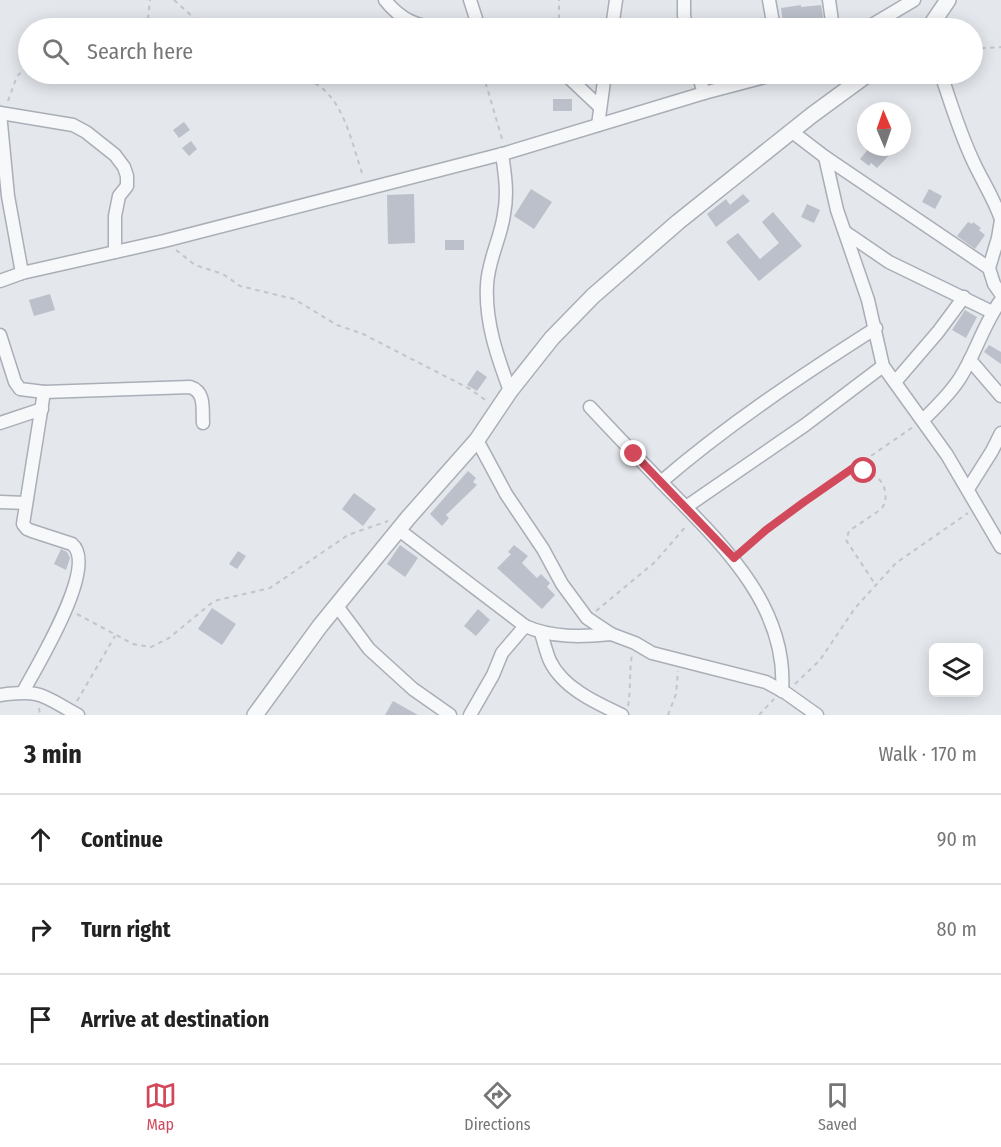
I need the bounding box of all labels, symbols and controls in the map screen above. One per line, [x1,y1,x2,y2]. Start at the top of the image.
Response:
search box [18,18,983,84]
icon: search [39,35,72,68]
text: Search here [87,38,193,65]
north arrow [857,102,911,156]
route end [620,440,646,466]
route start [850,457,876,483]
map controls [929,643,983,697]
button: layers [929,643,983,697]
text: 3 min [24,739,82,770]
text: Walk · 170 m [879,742,977,766]
icon: ahead [24,823,57,856]
text: Continue [81,826,163,853]
text: 90 m [937,827,977,851]
icon: right [24,913,57,946]
text: Turn right [81,916,170,943]
text: 80 m [937,917,977,941]
icon: arrive [24,1003,57,1036]
text: Arrive at destination [81,1006,269,1033]
tab: Map [144,1079,177,1134]
tab: Directions [464,1079,531,1134]
tab: Saved [818,1079,857,1134]

